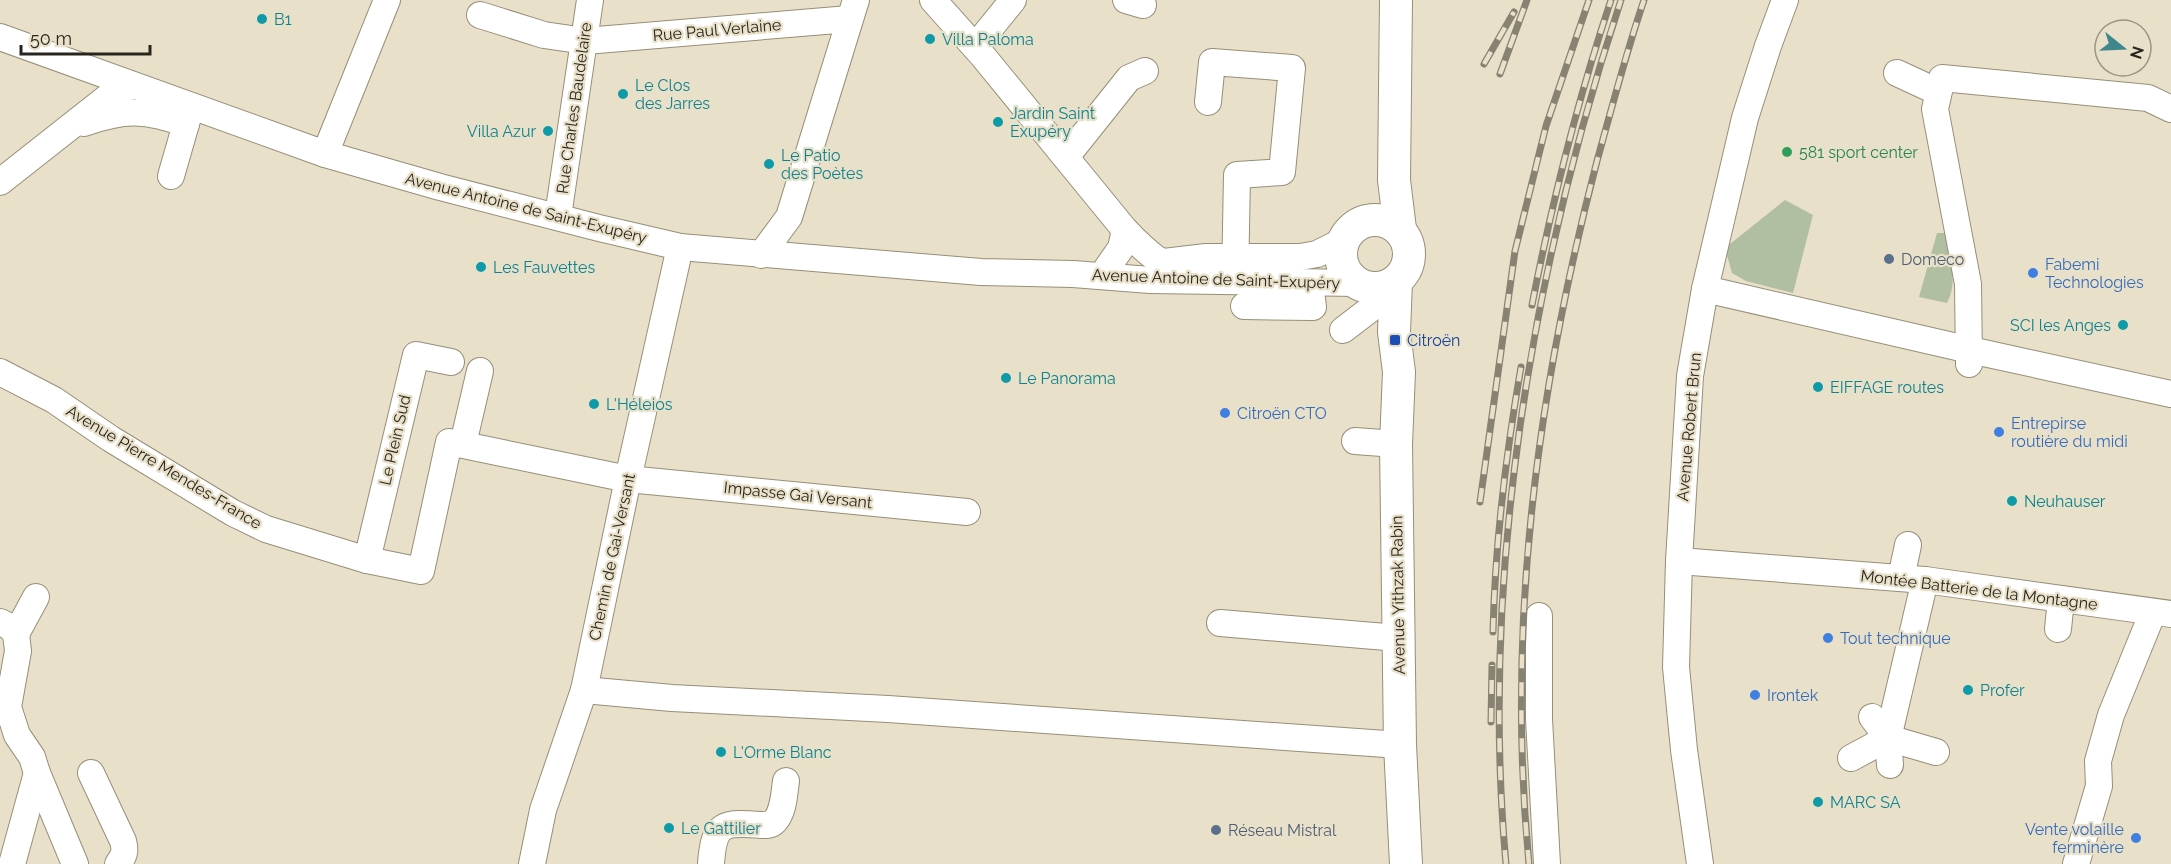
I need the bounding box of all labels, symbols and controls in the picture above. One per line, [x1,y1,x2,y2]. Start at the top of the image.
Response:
place label: B1 [274,10,292,29]
marker: B1 [255,12,269,26]
street label: Rue Paul Verlaine [652,15,782,45]
scale bar [21,18,150,56]
north arrow [2093,18,2153,78]
street label: Rue Charles Baudelaire [553,21,595,195]
text: 50 m [30,28,72,49]
place label: Villa Paloma [942,30,1034,49]
marker: Villa Paloma [923,32,937,46]
text: N [2126,44,2148,61]
place label: Le Clos des Jarres [635,76,710,113]
marker: Le Clos des Jarres [616,87,630,101]
place label: Jardin Saint Exupéry [1010,104,1096,141]
marker: Jardin Saint Exupéry [991,115,1005,129]
place label: Villa Azur [467,122,536,141]
marker: Villa Azur [541,124,555,138]
place label: 581 sport center [1799,143,1918,162]
marker: 581 sport center [1780,145,1794,159]
place label: Le Patio des Poètes [781,146,863,183]
marker: Le Patio des Poètes [762,157,776,171]
street label: Avenue Antoine de Saint-Exupéry [403,169,649,247]
place label: Domeco [1901,250,1964,269]
marker: Domeco [1882,252,1896,266]
place label: Fabemi Technologies [2045,255,2144,292]
place label: Les Fauvettes [493,258,595,277]
marker: Les Fauvettes [474,260,488,274]
street label: Avenue Antoine de Saint-Exupéry [1092,265,1341,293]
marker: Fabemi Technologies [2026,266,2040,280]
place label: SCI les Anges [2010,316,2111,335]
marker: SCI les Anges [2116,318,2130,332]
place label: Citroën [1407,331,1460,350]
marker: Citroën [1388,333,1402,347]
street label: Avenue Robert Brun [1673,352,1705,502]
place label: Le Panorama [1018,369,1116,388]
marker: Le Panorama [999,371,1013,385]
place label: EIFFAGE routes [1830,378,1944,397]
marker: EIFFAGE routes [1811,380,1825,394]
street label: Le Plein Sud [375,393,415,487]
place label: L'Héleios [606,395,673,414]
marker: L'Héleios [587,397,601,411]
street label: Avenue Pierre Mendes-France [63,401,265,533]
place label: Citroën CTO [1237,404,1327,423]
marker: Citroën CTO [1218,406,1232,420]
place label: Entrepirse routière du midi [2011,414,2128,451]
marker: Entrepirse routière du midi [1992,425,2006,439]
street label: Chemin de Gai-Versant [585,471,639,642]
street label: Impasse Gai Versant [723,478,874,512]
place label: Neuhauser [2024,492,2106,511]
marker: Neuhauser [2005,494,2019,508]
street label: Avenue Yithzak Rabin [1387,515,1409,675]
street label: Montée Batterie de la Montagne [1859,566,2099,614]
place label: Tout technique [1840,629,1951,648]
marker: Tout technique [1821,631,1835,645]
place label: Profer [1980,681,2025,700]
marker: Profer [1961,683,1975,697]
place label: Irontek [1767,686,1819,705]
marker: Irontek [1748,688,1762,702]
place label: L'Orme Blanc [733,743,832,762]
marker: L'Orme Blanc [714,745,728,759]
place label: MARC SA [1830,793,1901,812]
marker: MARC SA [1811,795,1825,809]
place label: Le Gattilier [681,819,761,838]
place label: Vente volaille ferminère [2025,820,2124,857]
marker: Le Gattilier [662,821,676,835]
place label: Réseau Mistral [1228,821,1337,840]
marker: Réseau Mistral [1209,823,1223,837]
marker: Vente volaille ferminère [2129,831,2143,845]

